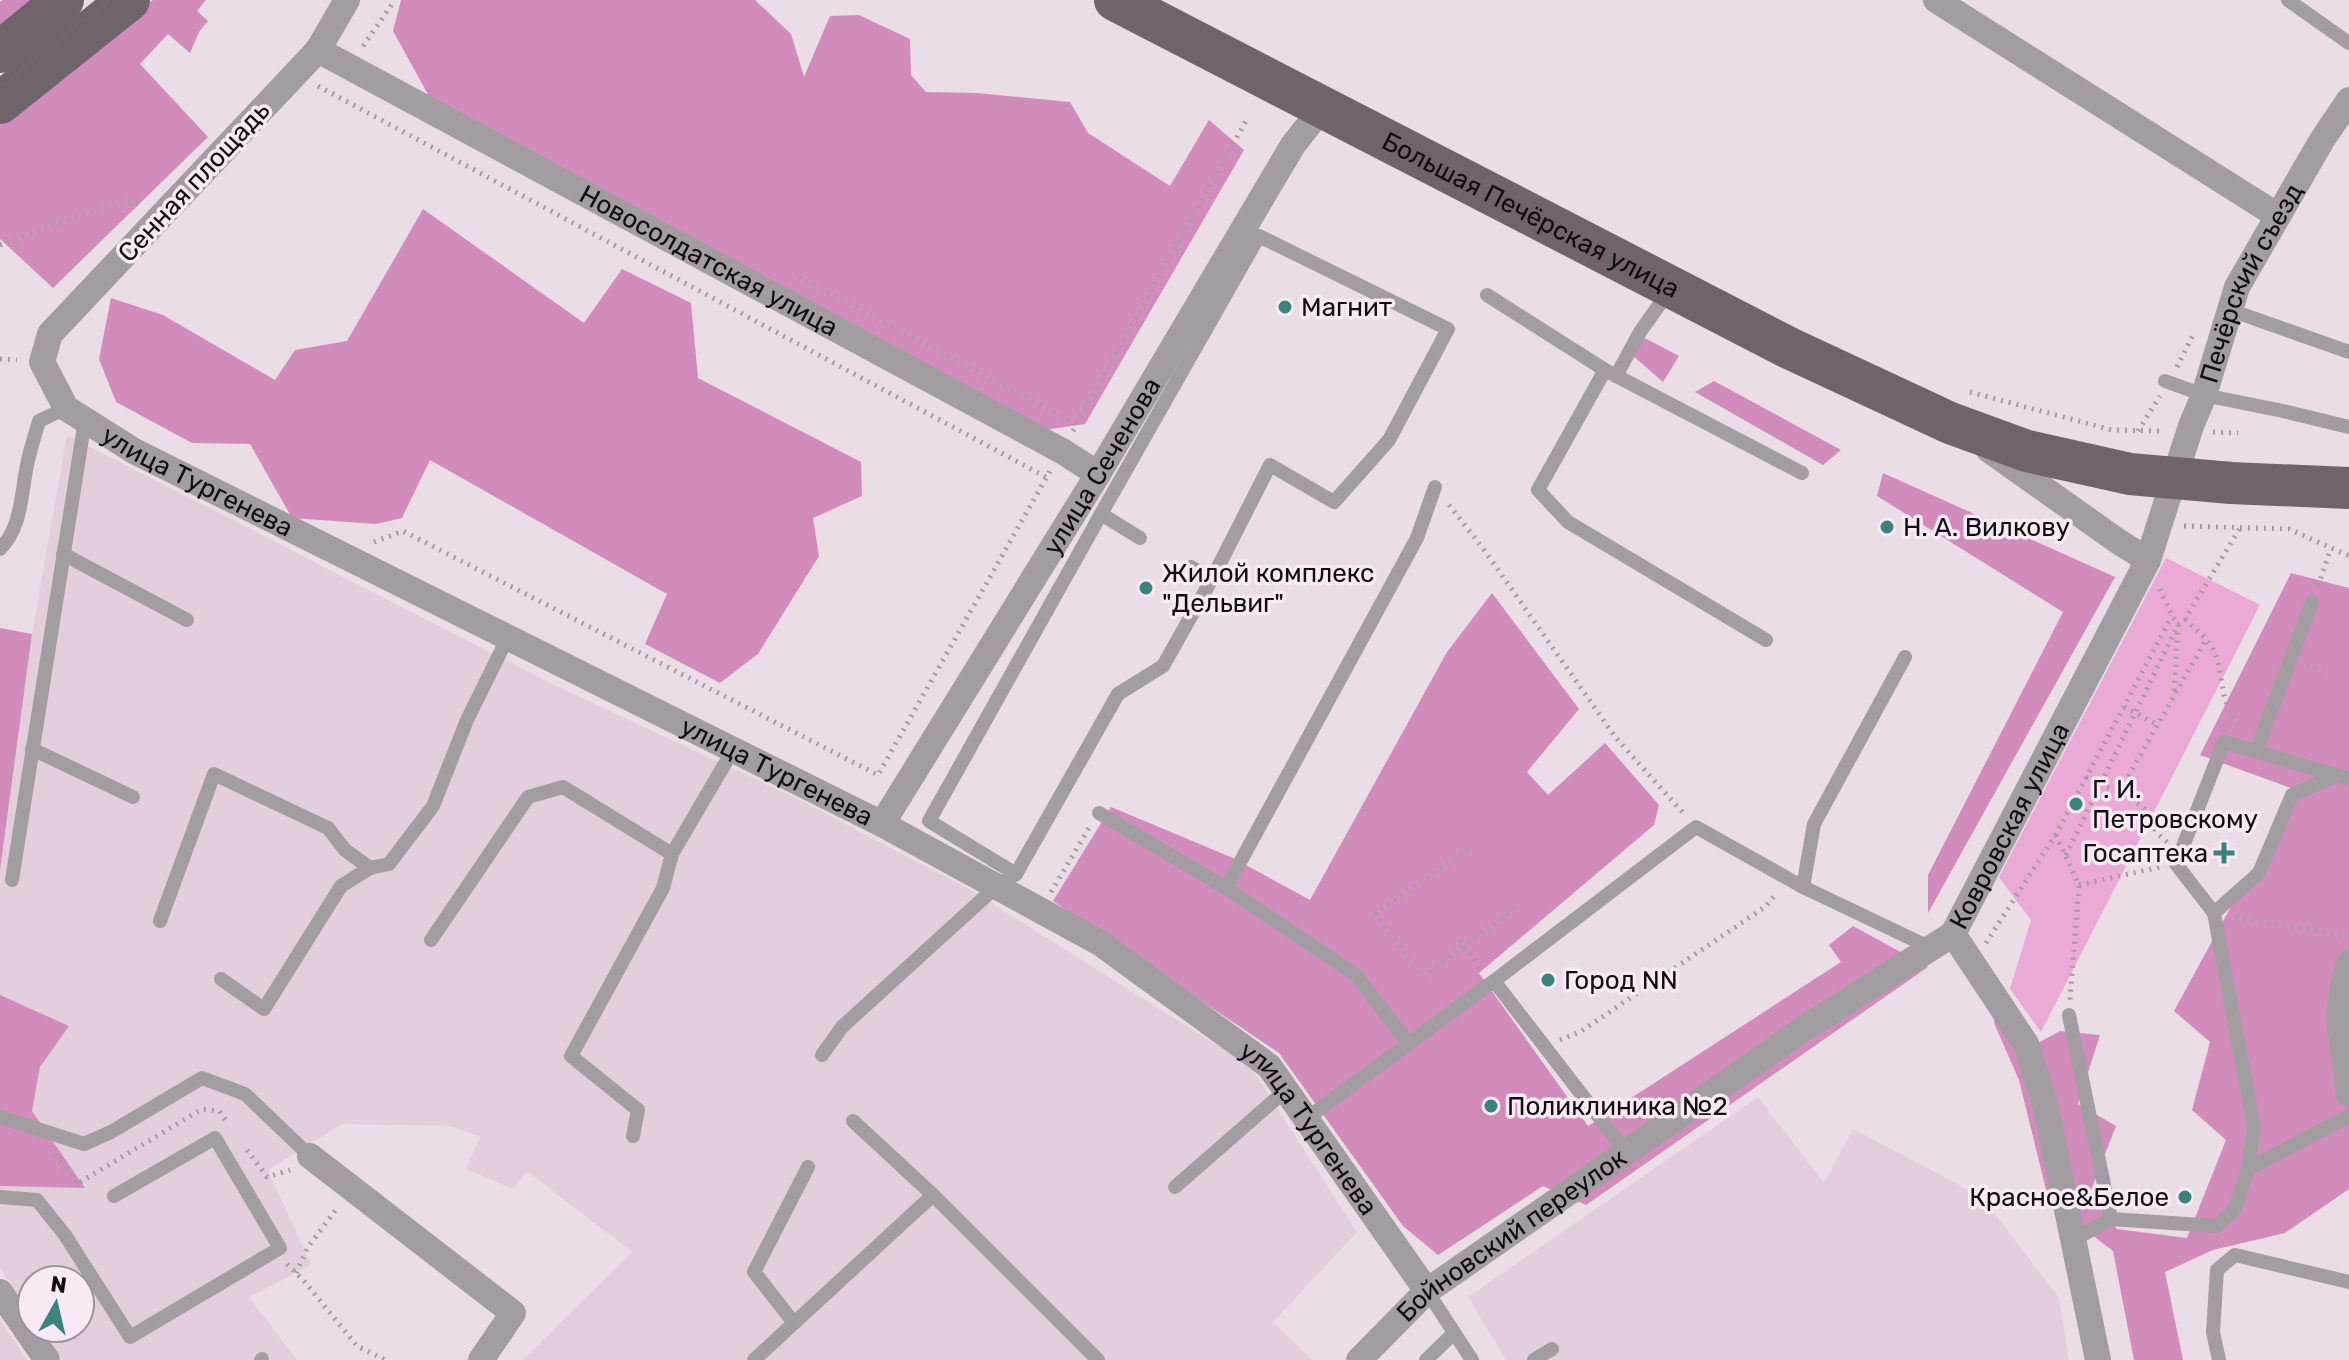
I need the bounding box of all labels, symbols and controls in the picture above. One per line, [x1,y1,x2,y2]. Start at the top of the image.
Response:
street label: Сенная площадь [112,95,276,269]
street label: Большая Печёрская улица [1377,125,1685,304]
street label: Печёрский съезд [2193,178,2309,387]
street label: Новосолдатская улица [575,179,843,343]
place label: Магнит [1301,292,1392,323]
marker: Магнит [1276,298,1294,316]
street label: улица Сеченова [1036,372,1167,561]
street label: улица Тургенева [96,419,298,543]
place label: Н. А. Вилкову [1903,512,2070,543]
marker: Н. А. Вилкову [1878,518,1896,536]
place label: Жилой комплекс "Дельвиг" [1162,558,1374,619]
marker: Жилой комплекс "Дельвиг" [1137,579,1155,597]
street label: улица Тургенева [676,711,878,832]
street label: Ковровская улица [1943,717,2076,934]
place label: Г. И. Петровскому [2092,774,2258,835]
marker: Г. И. Петровскому [2067,795,2085,813]
place label: Госаптека [2082,838,2208,869]
marker: Госаптека [2215,844,2233,862]
place label: Город NN [1564,965,1678,996]
marker: Город NN [1539,971,1557,989]
street label: улица Тургенева [1234,1034,1384,1221]
place label: Поликлиника №2 [1507,1091,1728,1122]
marker: Поликлиника №2 [1482,1097,1500,1115]
street label: Бойновский переулок [1390,1142,1632,1328]
place label: Красное&Белое [1969,1182,2169,1213]
marker: Красное&Белое [2176,1188,2194,1206]
north arrow [16,1264,96,1344]
text: N [49,1270,68,1299]

